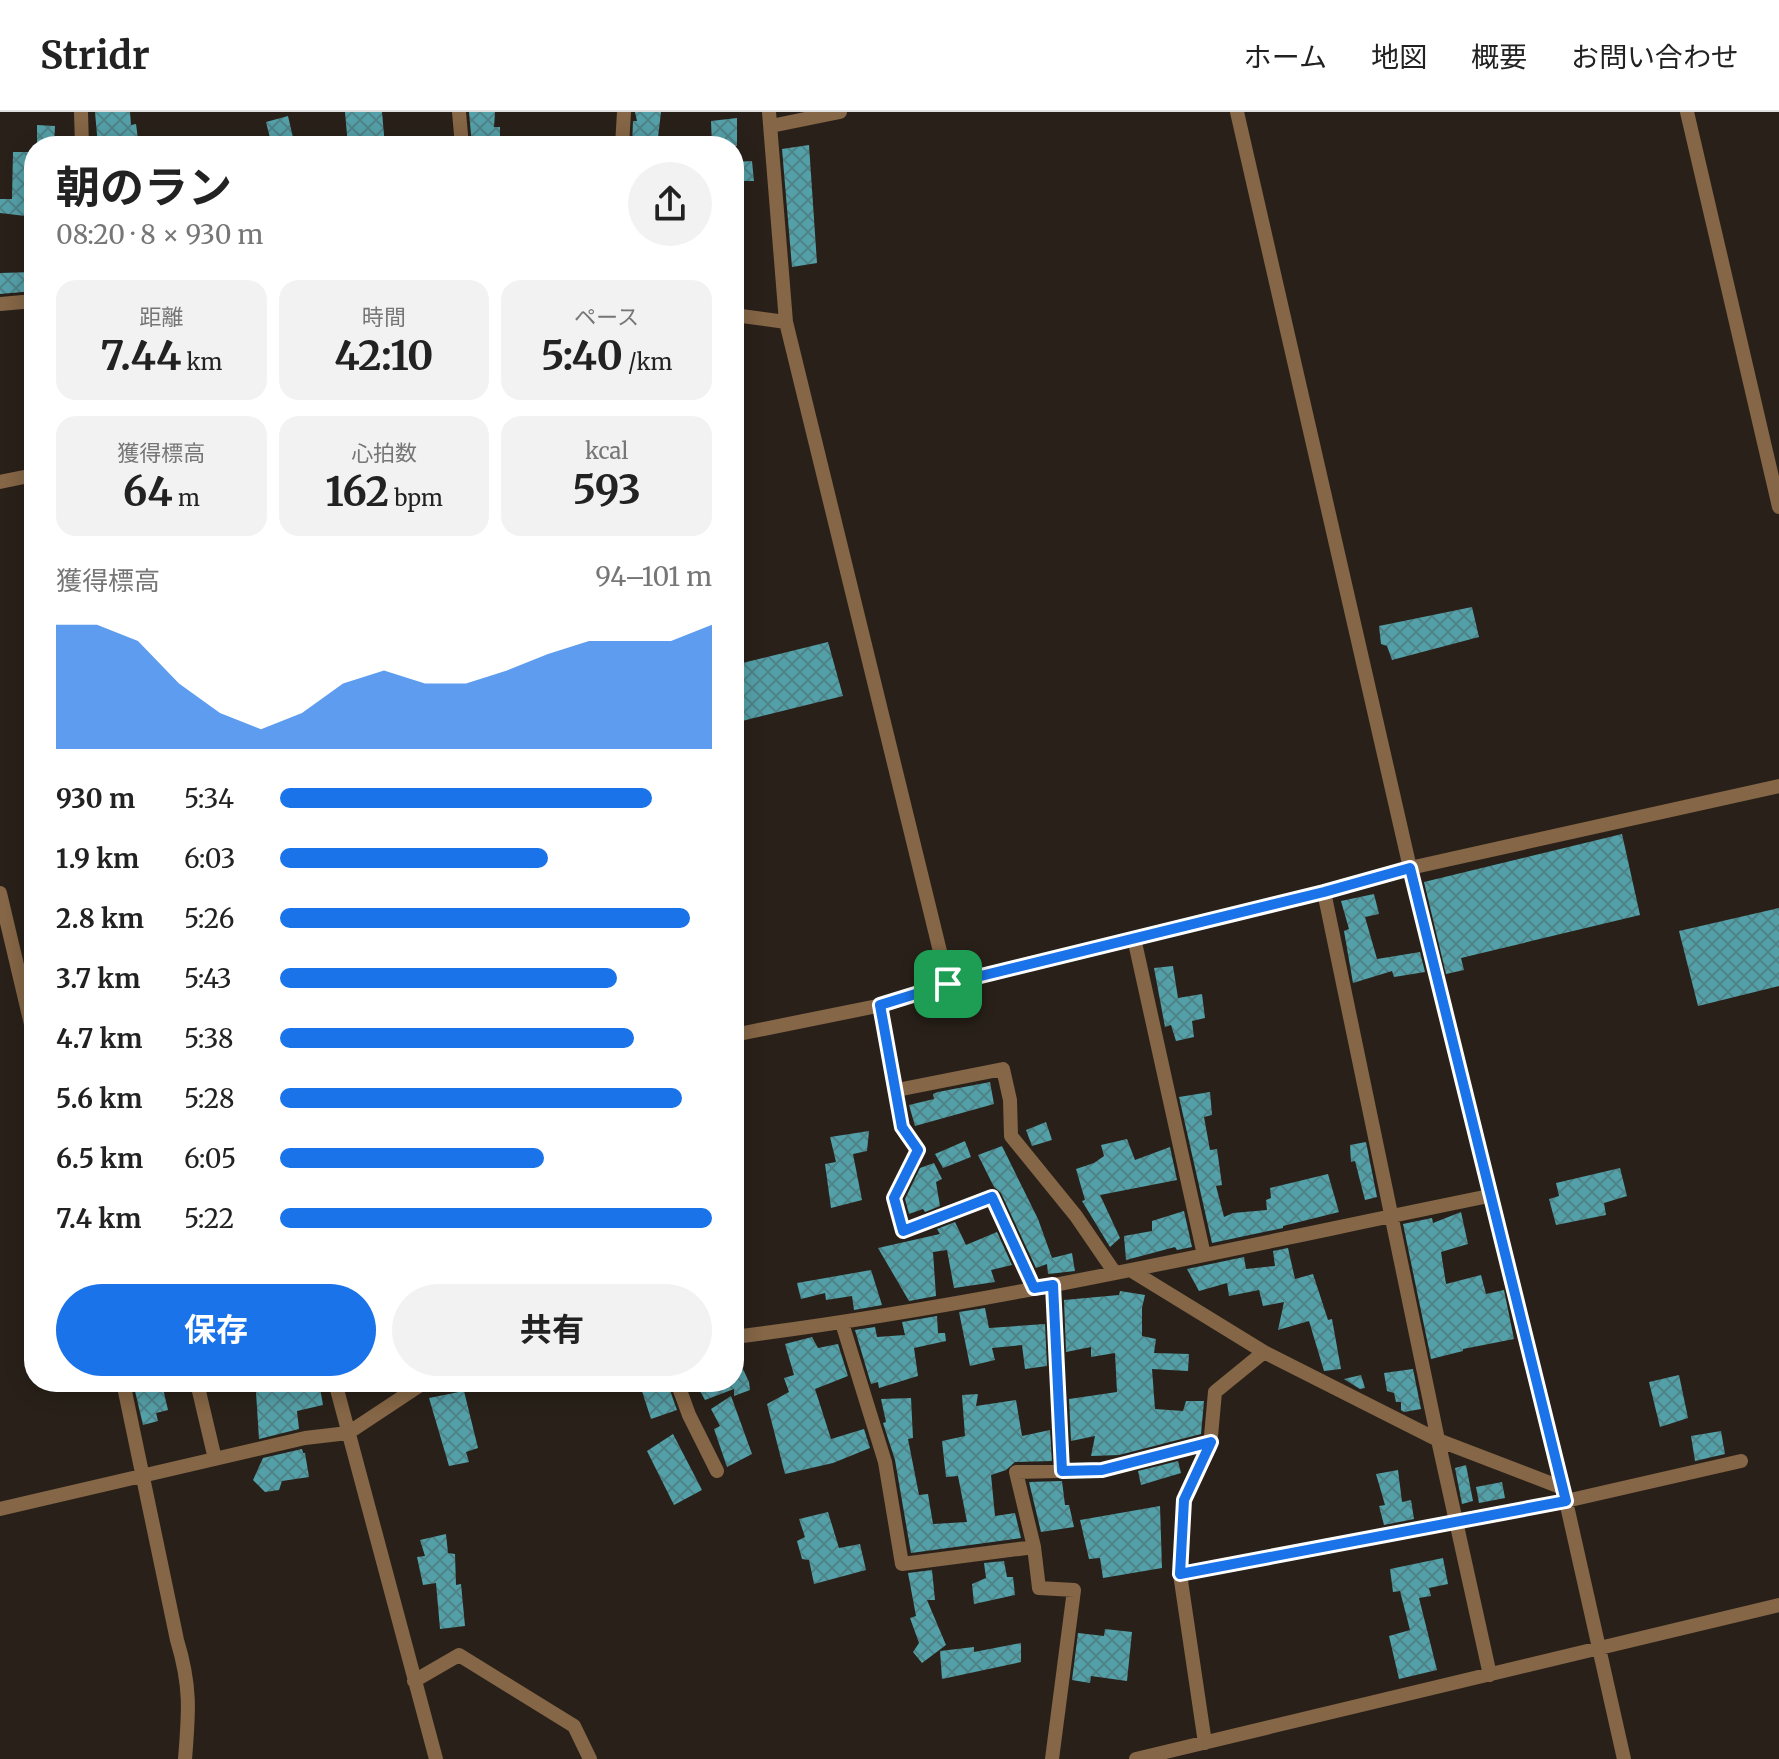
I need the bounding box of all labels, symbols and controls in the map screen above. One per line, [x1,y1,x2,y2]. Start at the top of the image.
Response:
text: Stridr [40,32,150,79]
text: ホーム [1244,39,1327,75]
text: 地図 [1371,39,1427,75]
text: 概要 [1471,39,1527,75]
text: お問い合わせ [1571,39,1739,75]
text: 朝のラン [56,160,232,215]
button: share [628,162,712,246]
text: 08:20 · 8 × 930 m [56,218,263,251]
text: 距離 [139,303,183,331]
text: 時間 [362,303,406,331]
text: ペース [574,303,639,331]
text: 7.44 [100,331,181,381]
text: 42:10 [334,331,434,381]
text: 5:40 [541,331,623,381]
text: km [181,348,222,376]
text: /km [623,348,672,376]
text: kcal [585,437,628,465]
text: 獲得標高 [117,439,205,467]
text: 心拍数 [351,439,417,467]
text: 593 [573,465,641,515]
text: 64 [123,467,173,517]
text: 162 [325,467,389,517]
text: m [173,484,200,512]
text: bpm [389,484,443,512]
text: 94–101 m [595,560,712,593]
text: 獲得標高 [56,564,160,597]
text: 930 m [56,782,135,815]
text: 5:34 [184,782,234,815]
text: 1.9 km [56,842,139,875]
text: 6:03 [184,842,235,875]
text: 2.8 km [56,902,144,935]
text: 5:26 [184,902,234,935]
pin [914,950,982,1018]
text: 3.7 km [56,962,140,995]
text: 5:43 [184,962,232,995]
icon: arrive [926,962,970,1006]
text: 4.7 km [56,1022,143,1055]
text: 5:38 [184,1022,234,1055]
text: 5.6 km [56,1082,142,1115]
text: 5:28 [184,1082,234,1115]
text: 6.5 km [56,1142,143,1175]
text: 6:05 [184,1142,236,1175]
text: 7.4 km [56,1202,141,1235]
text: 5:22 [184,1202,234,1235]
button: 保存 [56,1284,376,1376]
button: 共有 [392,1284,712,1376]

